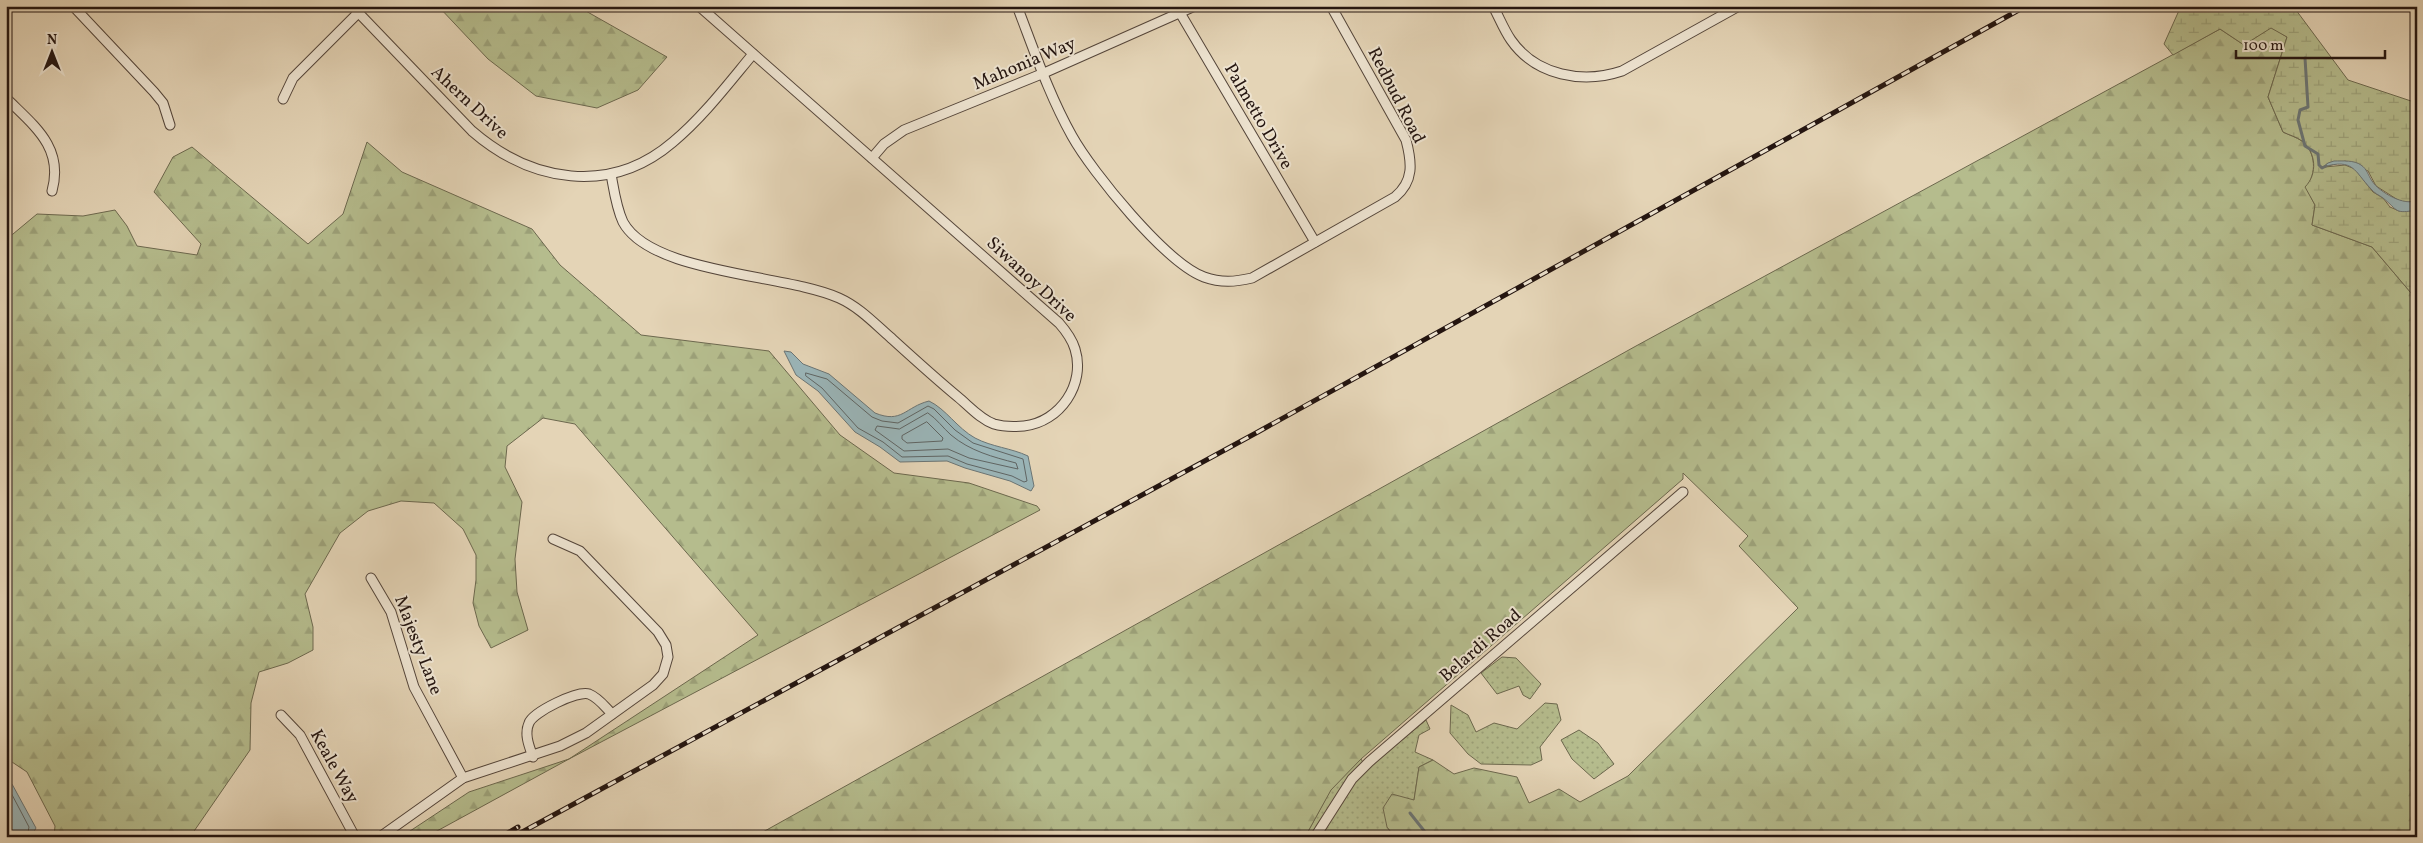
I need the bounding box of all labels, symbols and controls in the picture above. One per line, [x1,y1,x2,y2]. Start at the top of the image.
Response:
north arrow [28,28,78,78]
scale bar [2236,28,2384,60]
text: N [47,31,57,50]
street label: Mahonia Way [969,31,1080,97]
text: 100 m [2243,36,2283,57]
street label: Redbud Road [1361,43,1431,148]
street label: Palmetto Drive [1217,59,1298,174]
street label: Ahern Drive [425,61,513,146]
street label: Siwanoy Drive [980,232,1082,329]
street label: Majesty Lane [387,592,448,699]
street label: Belardi Road [1434,603,1527,689]
street label: Keale Way [303,725,364,808]

